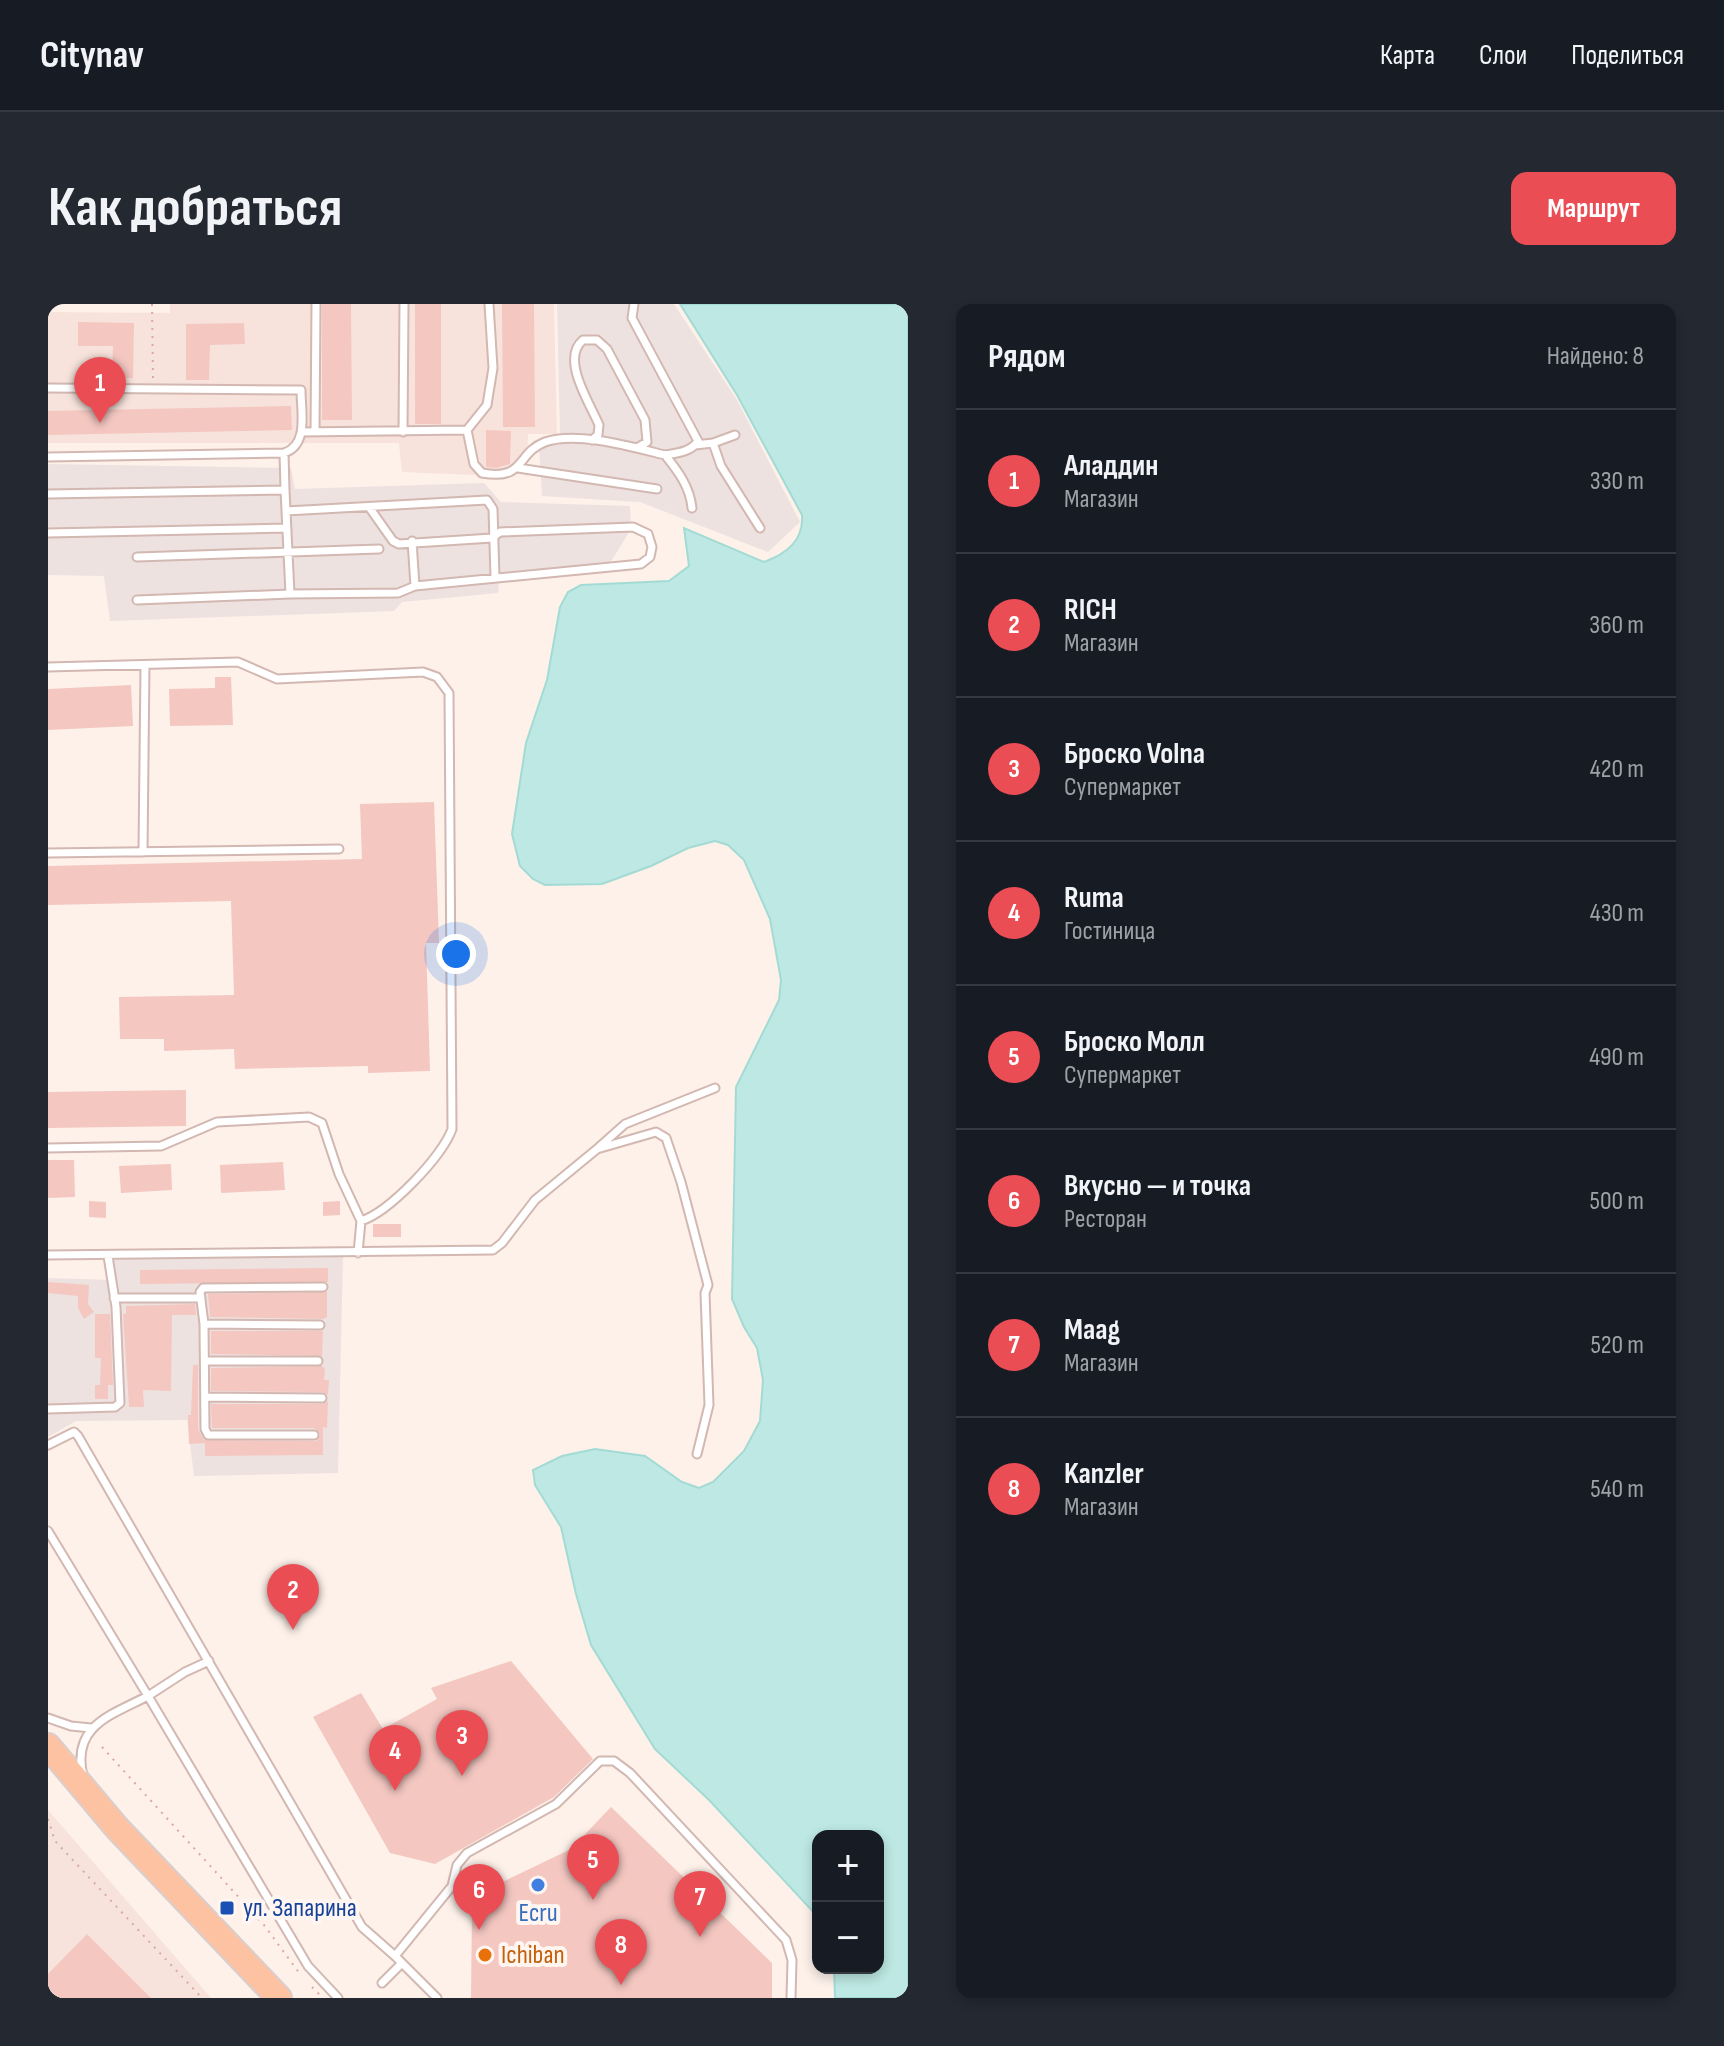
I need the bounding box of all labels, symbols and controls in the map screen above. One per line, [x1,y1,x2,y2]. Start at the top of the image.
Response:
text: Citynav [40,33,144,78]
text: Карта [1380,39,1435,72]
text: Слои [1479,39,1527,72]
text: Поделиться [1571,39,1684,72]
button: Маршрут [1511,172,1676,245]
text: Как добраться [48,175,342,242]
text: Рядом [988,336,1066,377]
text: Найдено: 8 [1547,341,1644,372]
pin: 1 [74,357,126,423]
text: Аладдин [1064,448,1158,484]
text: 1 [1009,466,1019,497]
text: 330 m [1590,466,1644,497]
text: Магазин [1064,484,1139,515]
text: RICH [1064,592,1117,628]
text: 2 [1008,610,1020,641]
text: 360 m [1589,610,1644,641]
text: Магазин [1064,628,1139,659]
text: Броско Volna [1064,736,1205,772]
text: 3 [1008,754,1020,785]
text: 420 m [1590,754,1644,785]
text: Супермаркет [1064,772,1181,803]
text: Ruma [1064,880,1124,916]
text: 4 [1008,898,1020,929]
text: 430 m [1590,898,1644,929]
text: Гостиница [1064,916,1155,947]
your location [436,934,476,974]
text: Броско Молл [1064,1024,1205,1060]
text: 5 [1008,1042,1020,1073]
text: 490 m [1589,1042,1644,1073]
text: Супермаркет [1064,1060,1181,1091]
text: Вкусно — и точка [1064,1168,1251,1204]
text: 6 [1008,1186,1020,1217]
text: 500 m [1590,1186,1644,1217]
text: Ресторан [1064,1204,1147,1235]
text: Maag [1064,1312,1120,1348]
text: 7 [1008,1330,1020,1361]
text: 520 m [1590,1330,1644,1361]
text: Магазин [1064,1348,1139,1379]
text: Kanzler [1064,1456,1144,1492]
text: 8 [1008,1474,1020,1505]
text: 540 m [1590,1474,1644,1505]
text: Магазин [1064,1492,1139,1523]
pin: 2 [267,1564,319,1630]
pin: 3 [436,1710,488,1776]
pin: 4 [369,1725,421,1791]
map controls [812,1830,884,1974]
button: + [812,1830,884,1902]
pin: 5 [567,1834,619,1900]
pin: 6 [453,1864,505,1930]
pin: 7 [674,1871,726,1937]
marker: Ecru [529,1876,547,1894]
place label: ул. Запарина [243,1893,357,1924]
place label: Ecru [518,1898,558,1929]
marker: ул. Запарина [218,1899,236,1917]
button: − [812,1902,884,1974]
pin: 8 [595,1919,647,1985]
place label: Ichiban [501,1940,565,1971]
marker: Ichiban [476,1946,494,1964]

